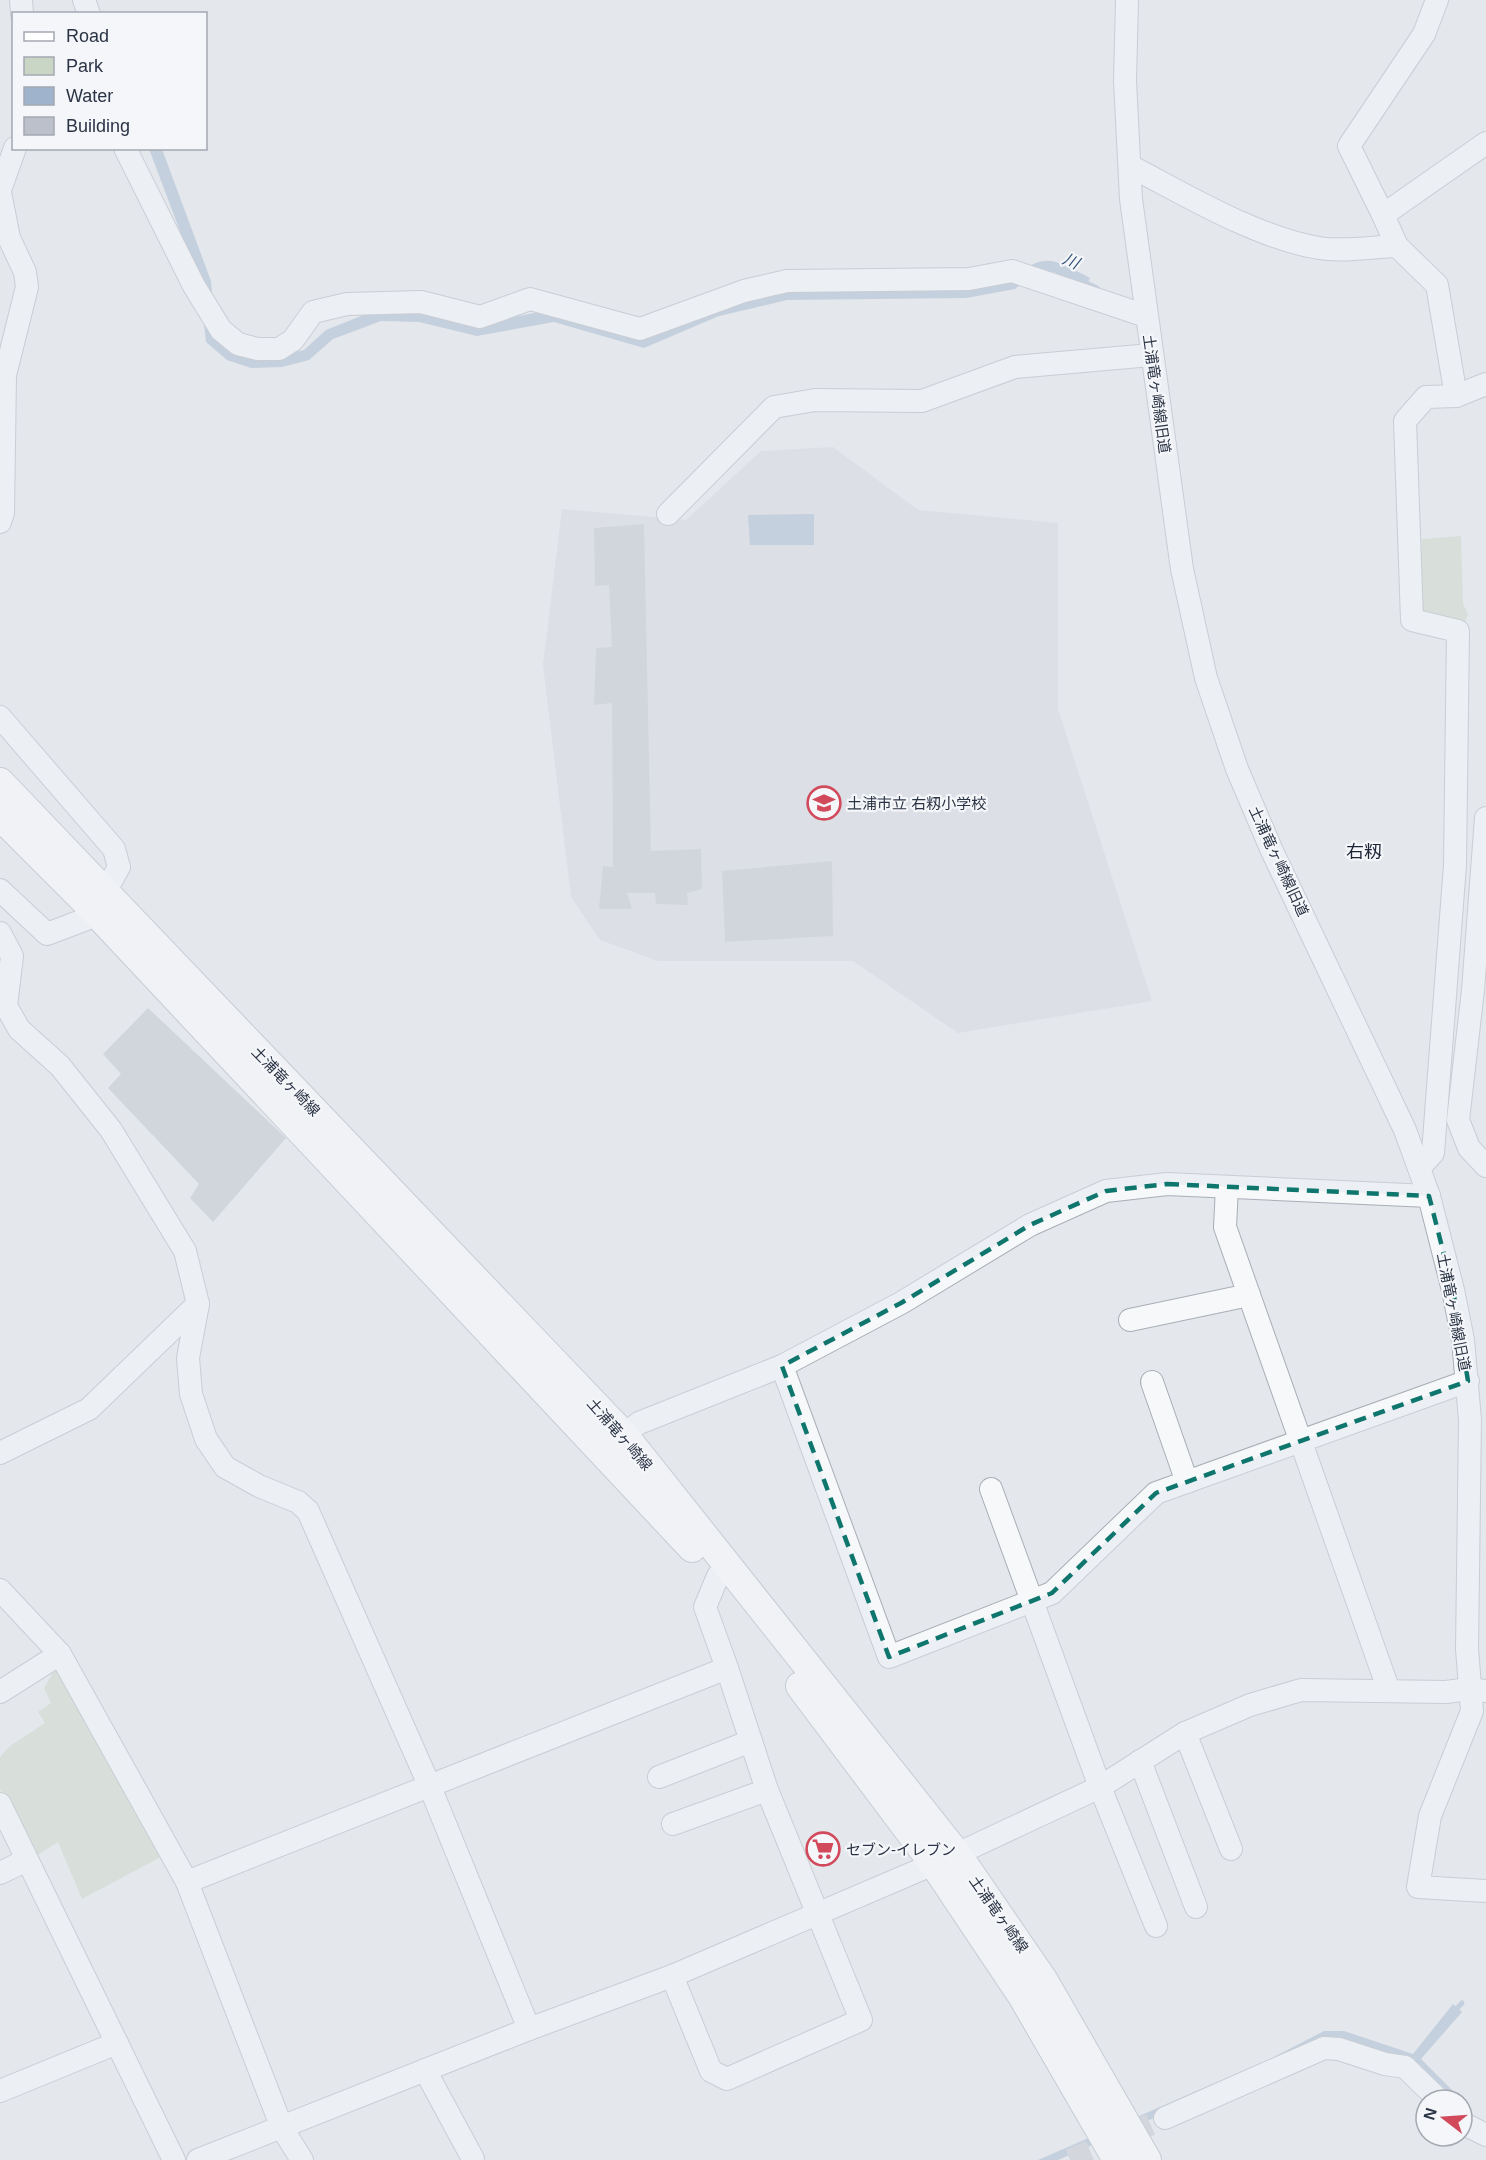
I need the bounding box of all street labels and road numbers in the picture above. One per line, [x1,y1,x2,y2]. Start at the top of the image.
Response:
street label: 土浦竜ヶ崎線旧道 [1140,333,1174,455]
street label: 土浦竜ヶ崎線旧道 [1246,803,1312,919]
street label: 土浦竜ヶ崎線 [249,1043,323,1119]
street label: 土浦竜ヶ崎線旧道 [1434,1251,1474,1373]
street label: 土浦竜ヶ崎線 [584,1394,656,1474]
street label: 土浦竜ヶ崎線 [966,1872,1032,1956]

